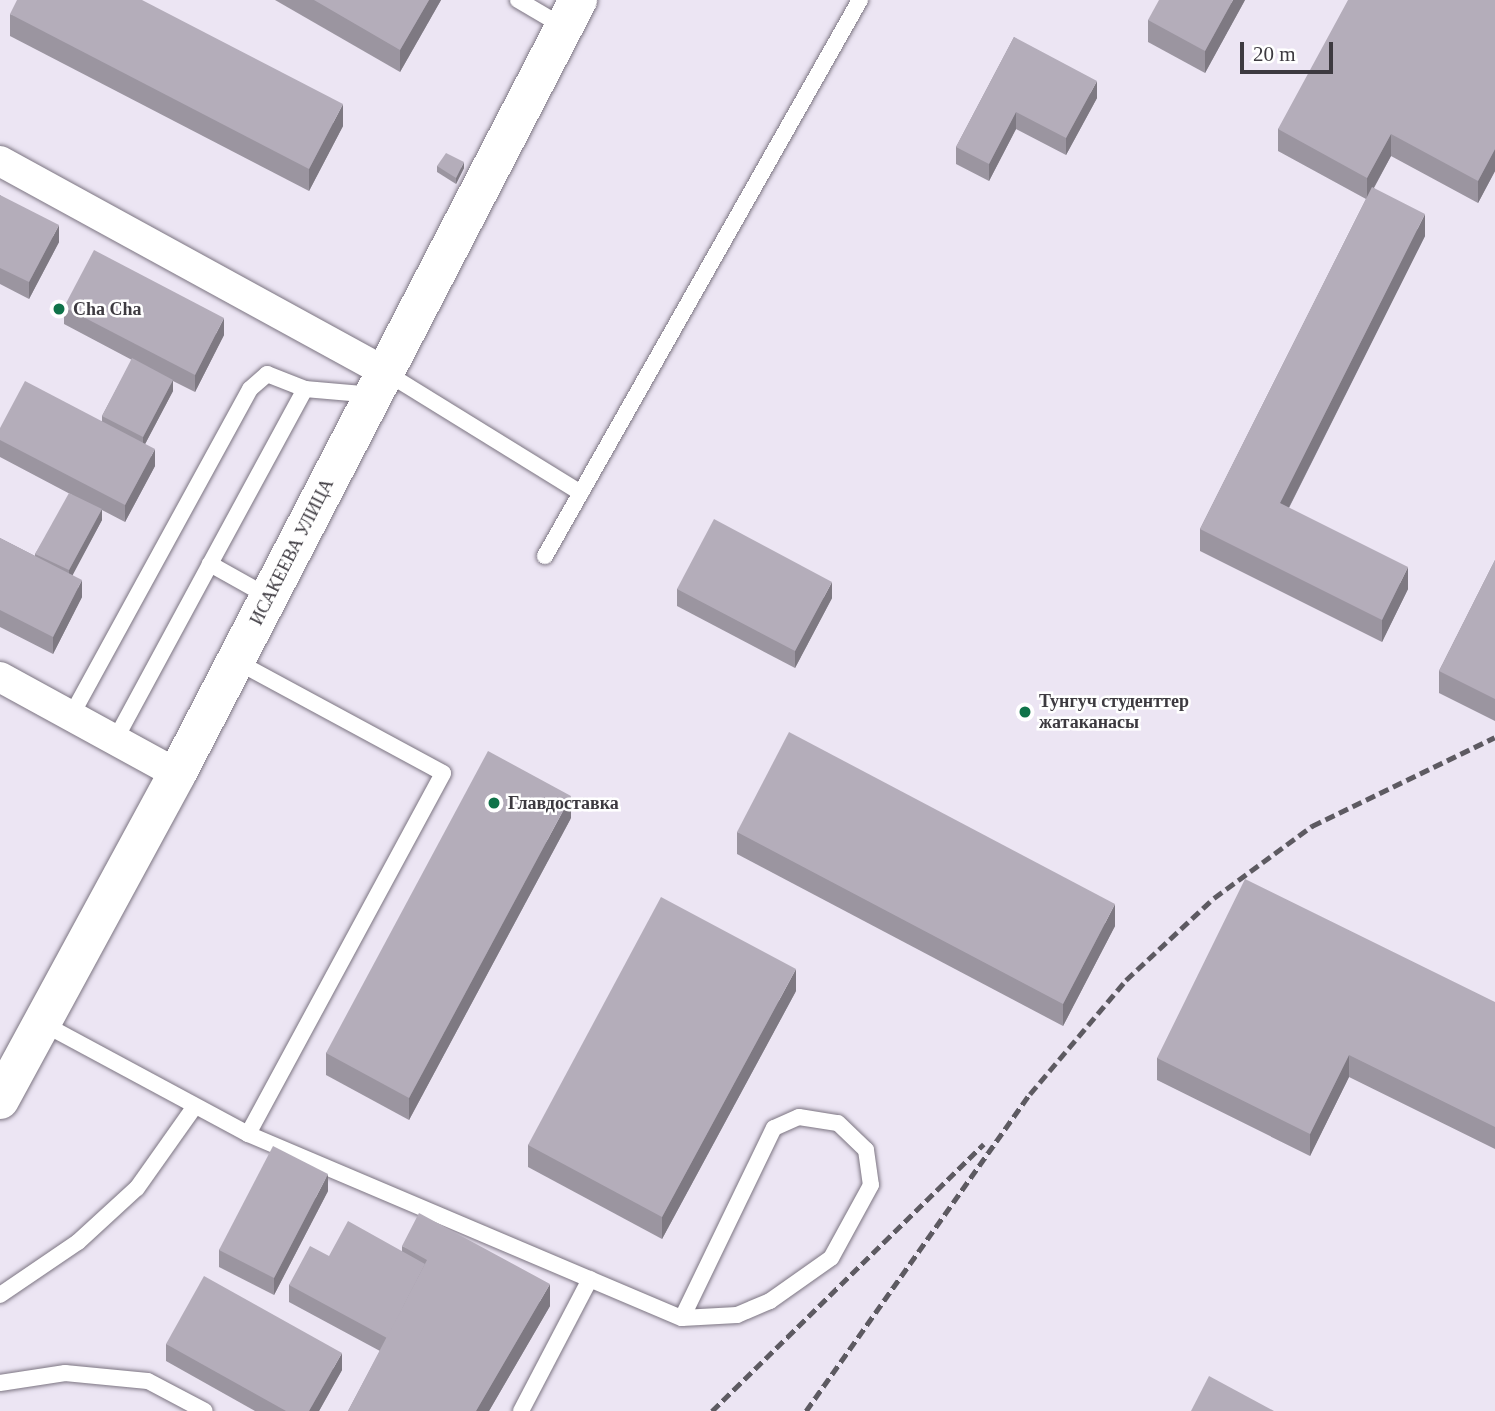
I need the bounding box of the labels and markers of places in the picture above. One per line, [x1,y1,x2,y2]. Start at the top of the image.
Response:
place label: Cha Cha [73,298,142,320]
marker: Cha Cha [51,301,67,317]
place label: Тунгуч студенттер жатаканасы [1039,691,1189,734]
marker: Тунгуч студенттер жатаканасы [1017,704,1033,720]
place label: Главдоставка [508,792,619,814]
marker: Главдоставка [486,795,502,811]

